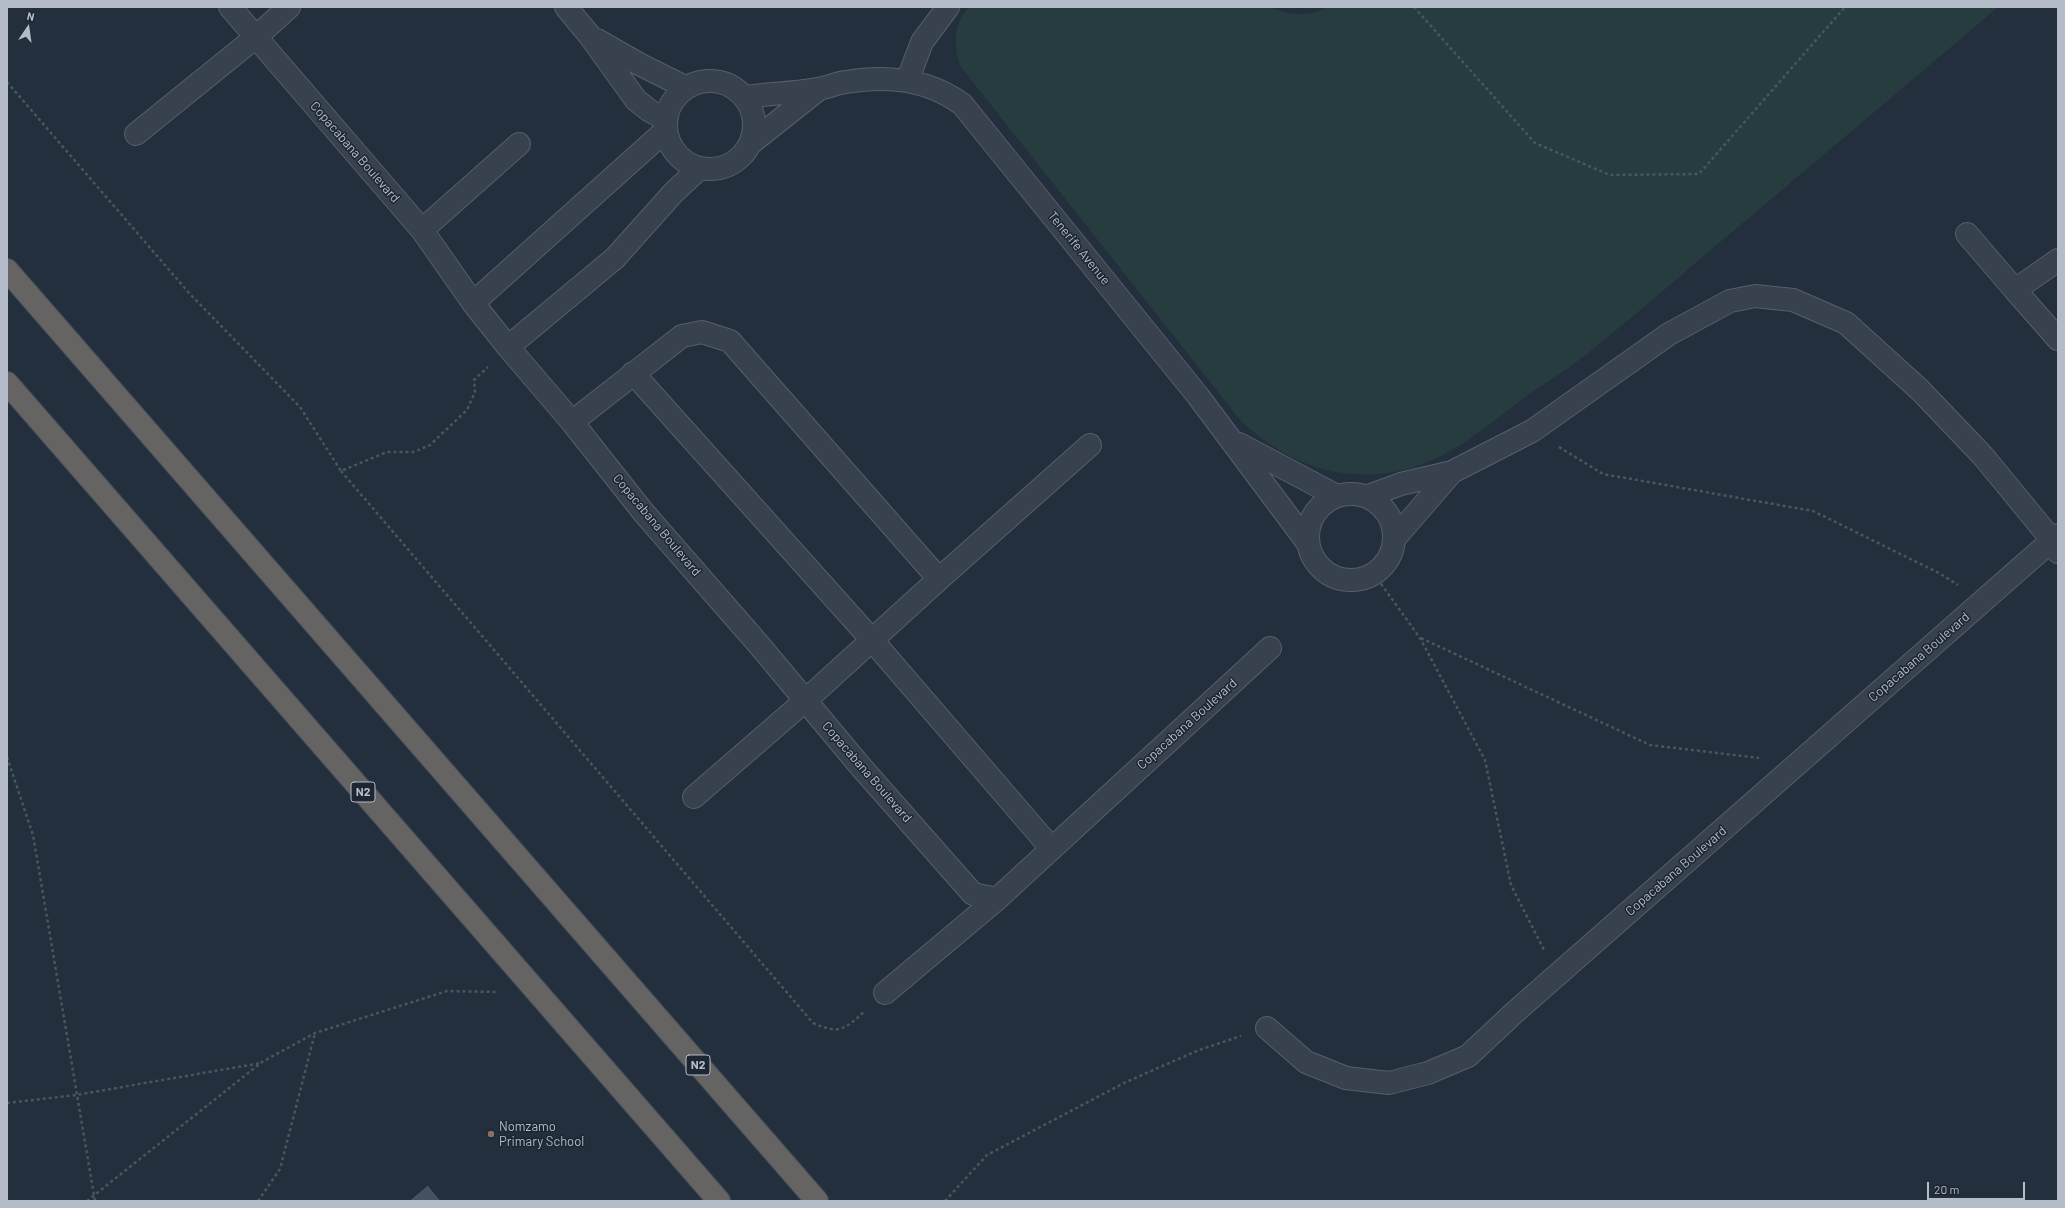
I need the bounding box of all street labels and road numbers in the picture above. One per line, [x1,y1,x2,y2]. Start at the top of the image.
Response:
street label: Copacabana Boulevard [307,98,403,206]
street label: Tenerife Avenue [1045,208,1113,288]
street label: Copacabana Boulevard [610,471,704,579]
street label: Copacabana Boulevard [1865,609,1973,705]
street label: Copacabana Boulevard [1134,675,1240,773]
street label: Copacabana Boulevard [819,718,915,826]
road number: N2 [351,782,375,802]
street label: Copacabana Boulevard [1622,823,1730,919]
road number: N2 [686,1055,710,1075]

